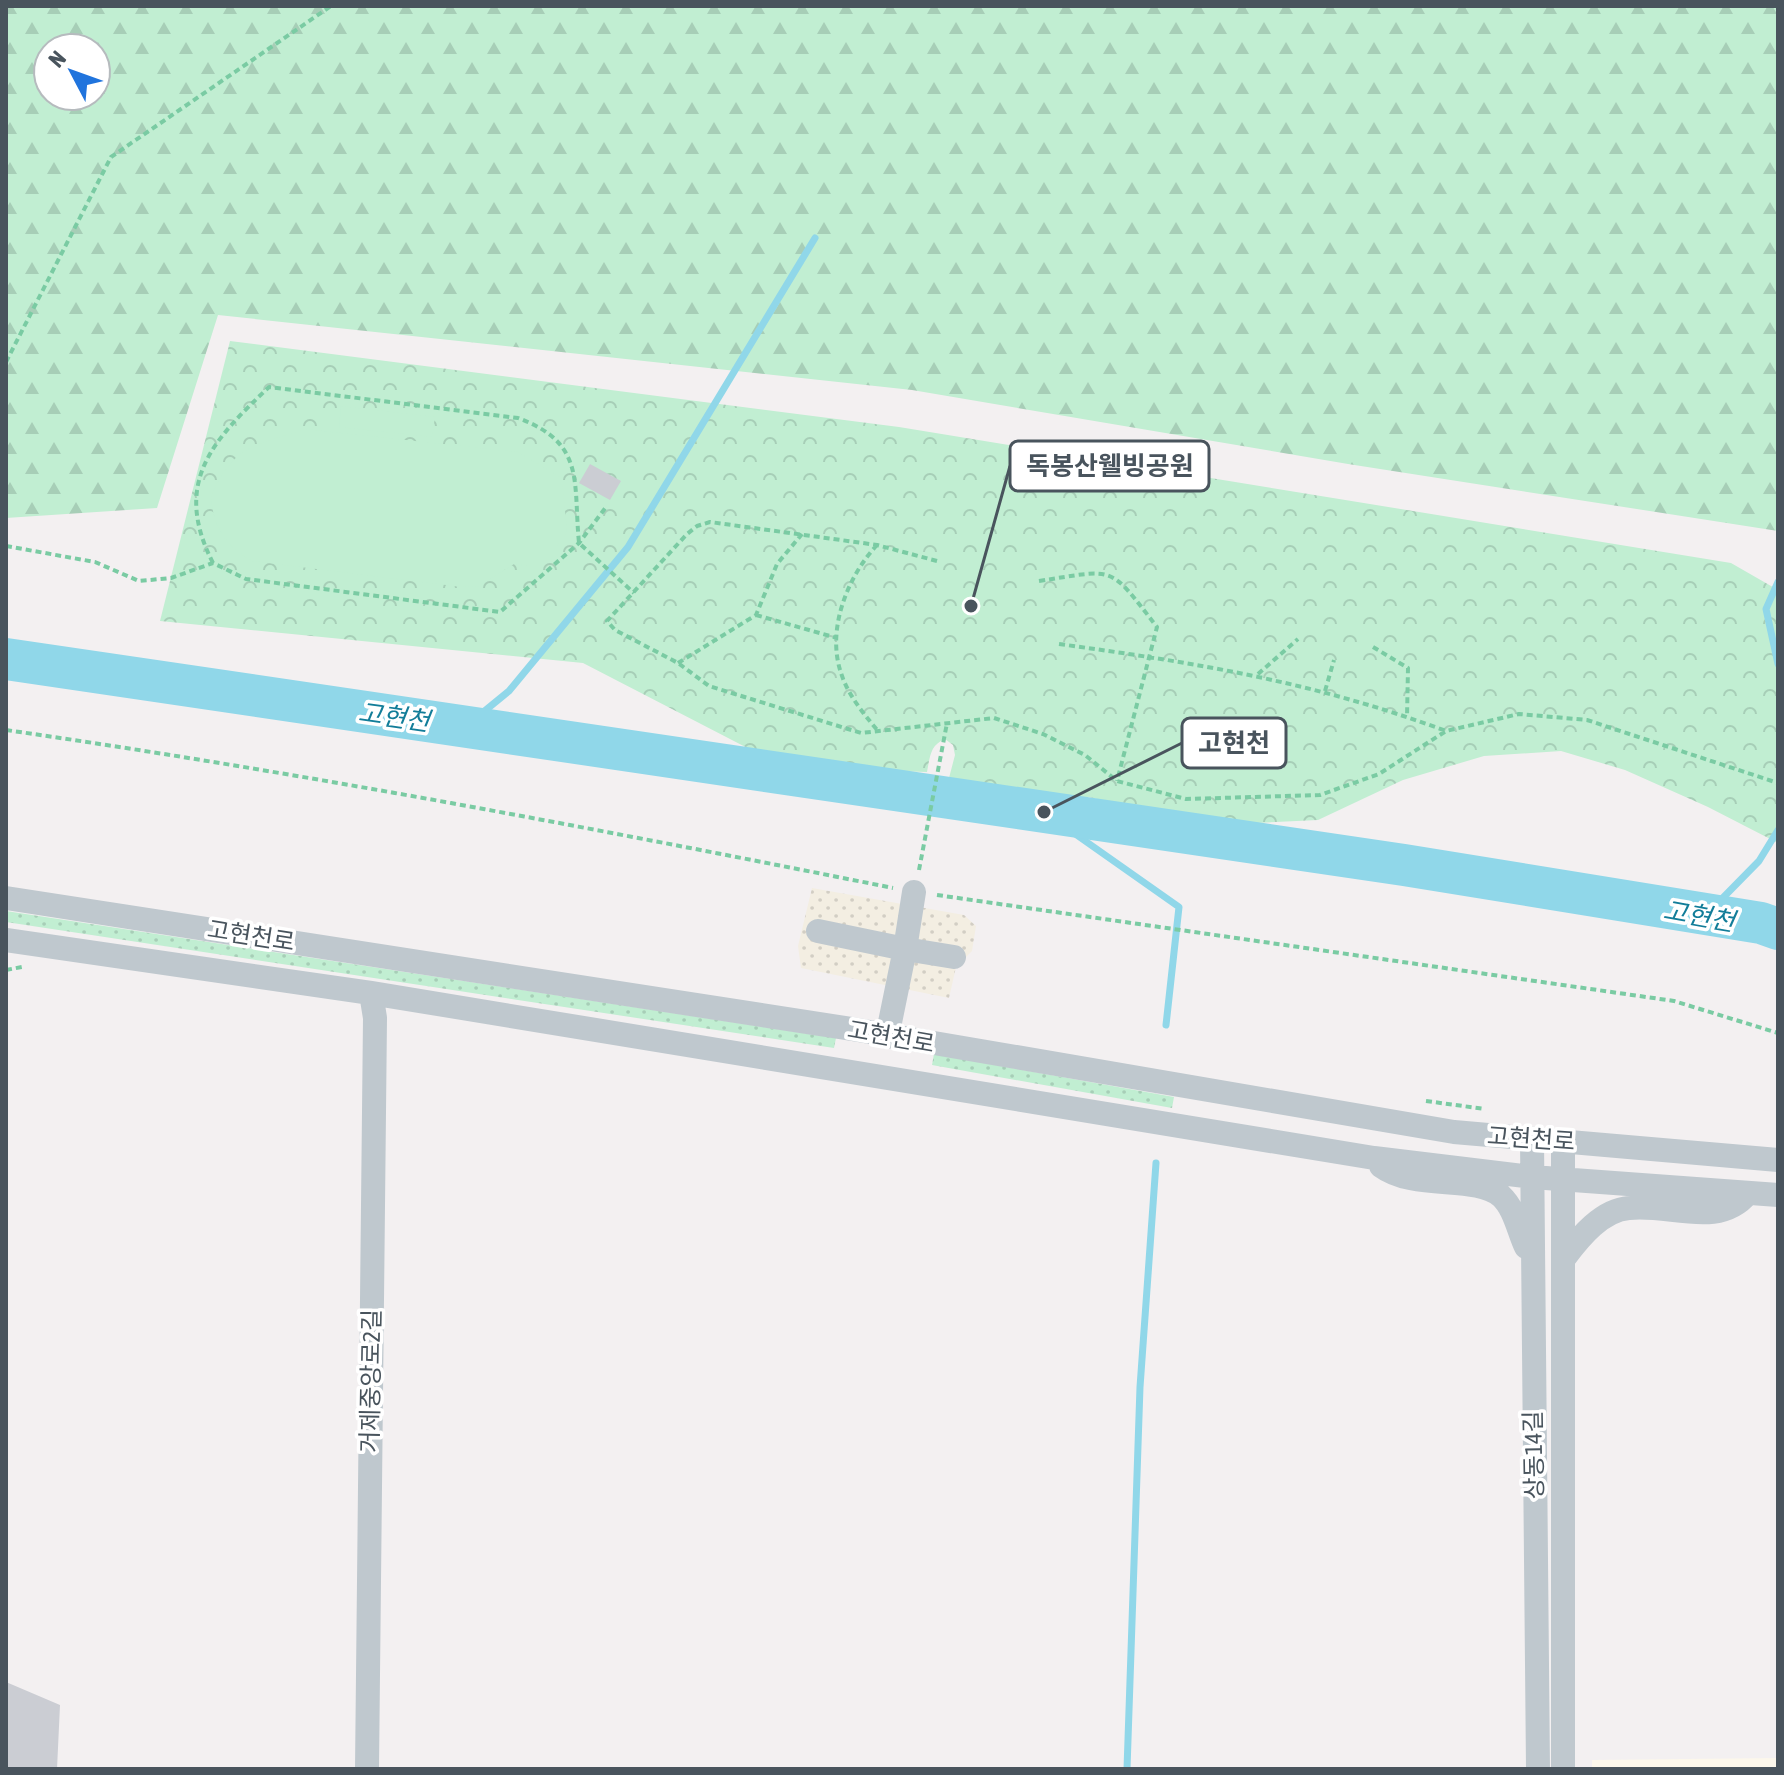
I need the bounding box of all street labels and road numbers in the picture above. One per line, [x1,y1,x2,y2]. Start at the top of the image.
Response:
street label: 고현천로 [205,915,297,956]
street label: 고현천로 [845,1016,937,1057]
street label: 고현천로 [1486,1122,1576,1155]
street label: 거제중앙로2길 [356,1309,385,1453]
street label: 상동14길 [1519,1410,1548,1500]

